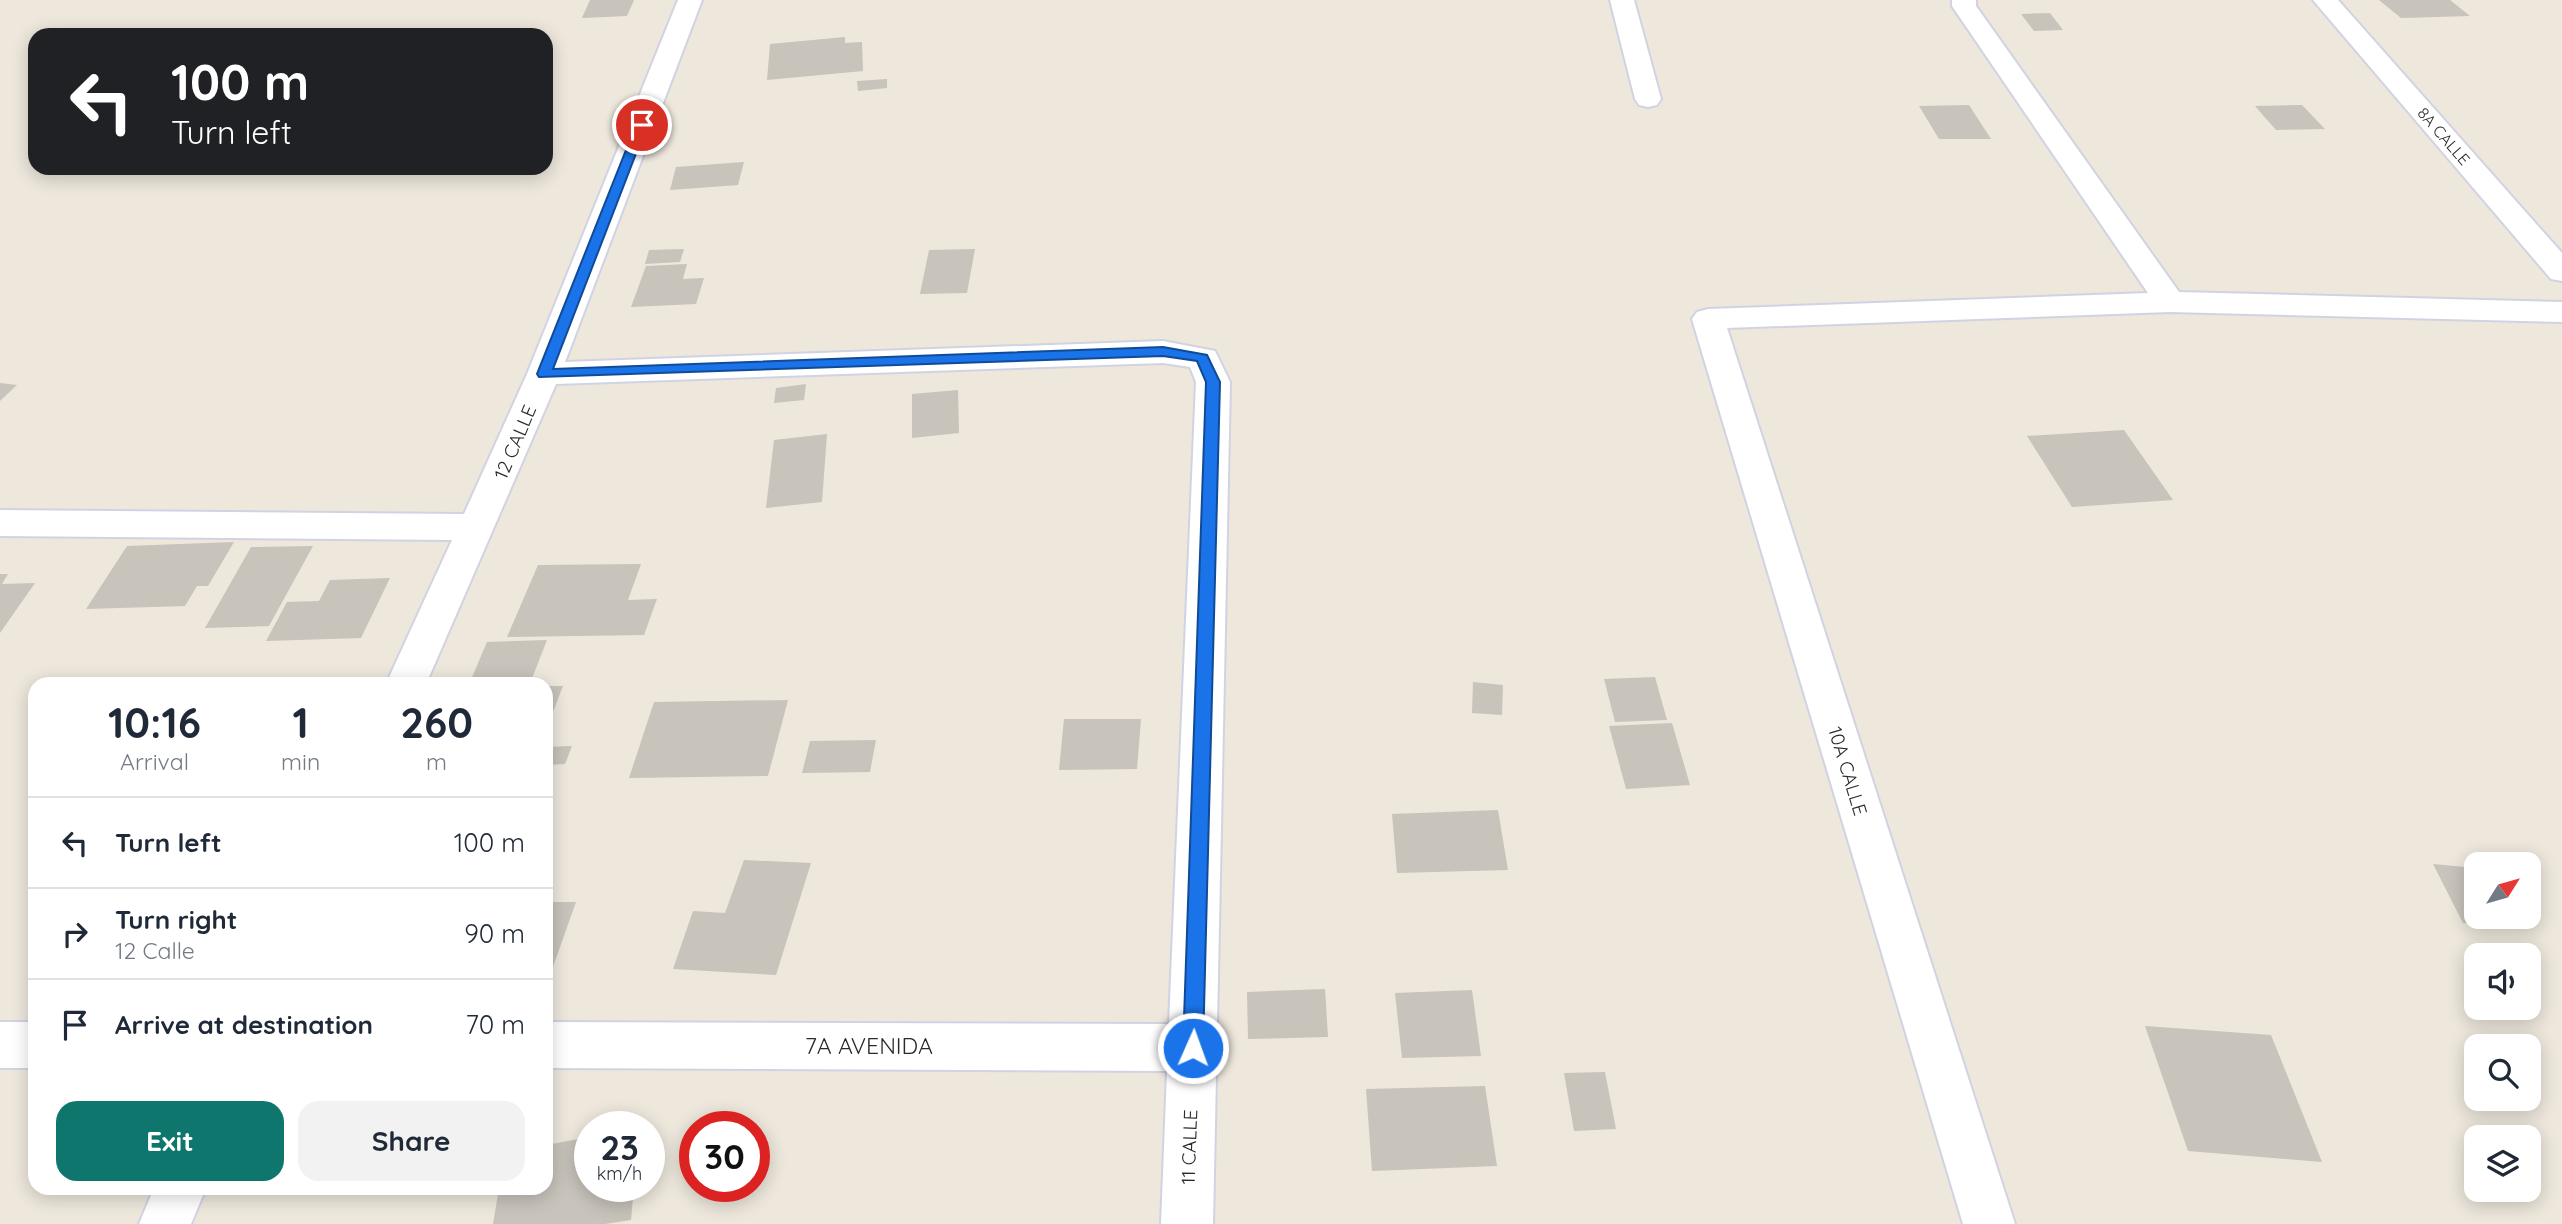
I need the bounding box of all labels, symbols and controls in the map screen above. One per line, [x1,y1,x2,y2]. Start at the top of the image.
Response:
text: 100 m [171,51,309,112]
icon: left [56,56,147,147]
pin [612,95,672,155]
street label: 8A CALLE [2413,103,2475,169]
icon: arrive [623,106,661,144]
text: Turn left [171,112,292,152]
street label: 12 CALLE [489,401,541,483]
text: 10:16 [108,696,201,749]
text: 1 [292,696,309,749]
text: 260 [400,696,473,749]
street label: 10A CALLE [1823,724,1873,818]
text: Arrival [120,747,189,776]
text: min [281,747,320,776]
text: m [426,747,447,776]
icon: left [56,824,94,862]
text: Turn left [115,826,222,859]
text: 100 m [454,826,525,859]
north arrow [2464,852,2541,929]
map controls [2464,852,2541,1202]
text: Turn right [115,903,237,936]
icon: right [56,915,94,953]
text: 90 m [464,917,525,950]
text: 12 Calle [115,936,195,965]
button: sound [2464,943,2541,1020]
icon: arrive [56,1006,94,1044]
text: Arrive at destination [115,1008,373,1041]
text: 70 m [465,1008,525,1041]
position arrow [1156,1011,1230,1085]
street label: 7A AVENIDA [805,1031,933,1060]
button: search [2464,1034,2541,1111]
button: Exit [56,1101,284,1181]
button: Share [298,1101,525,1181]
street label: 11 CALLE [1176,1109,1202,1185]
speed limit sign: 30 [679,1111,770,1202]
text: 23 [600,1125,639,1169]
button: layers [2464,1125,2541,1202]
text: km/h [597,1162,642,1185]

